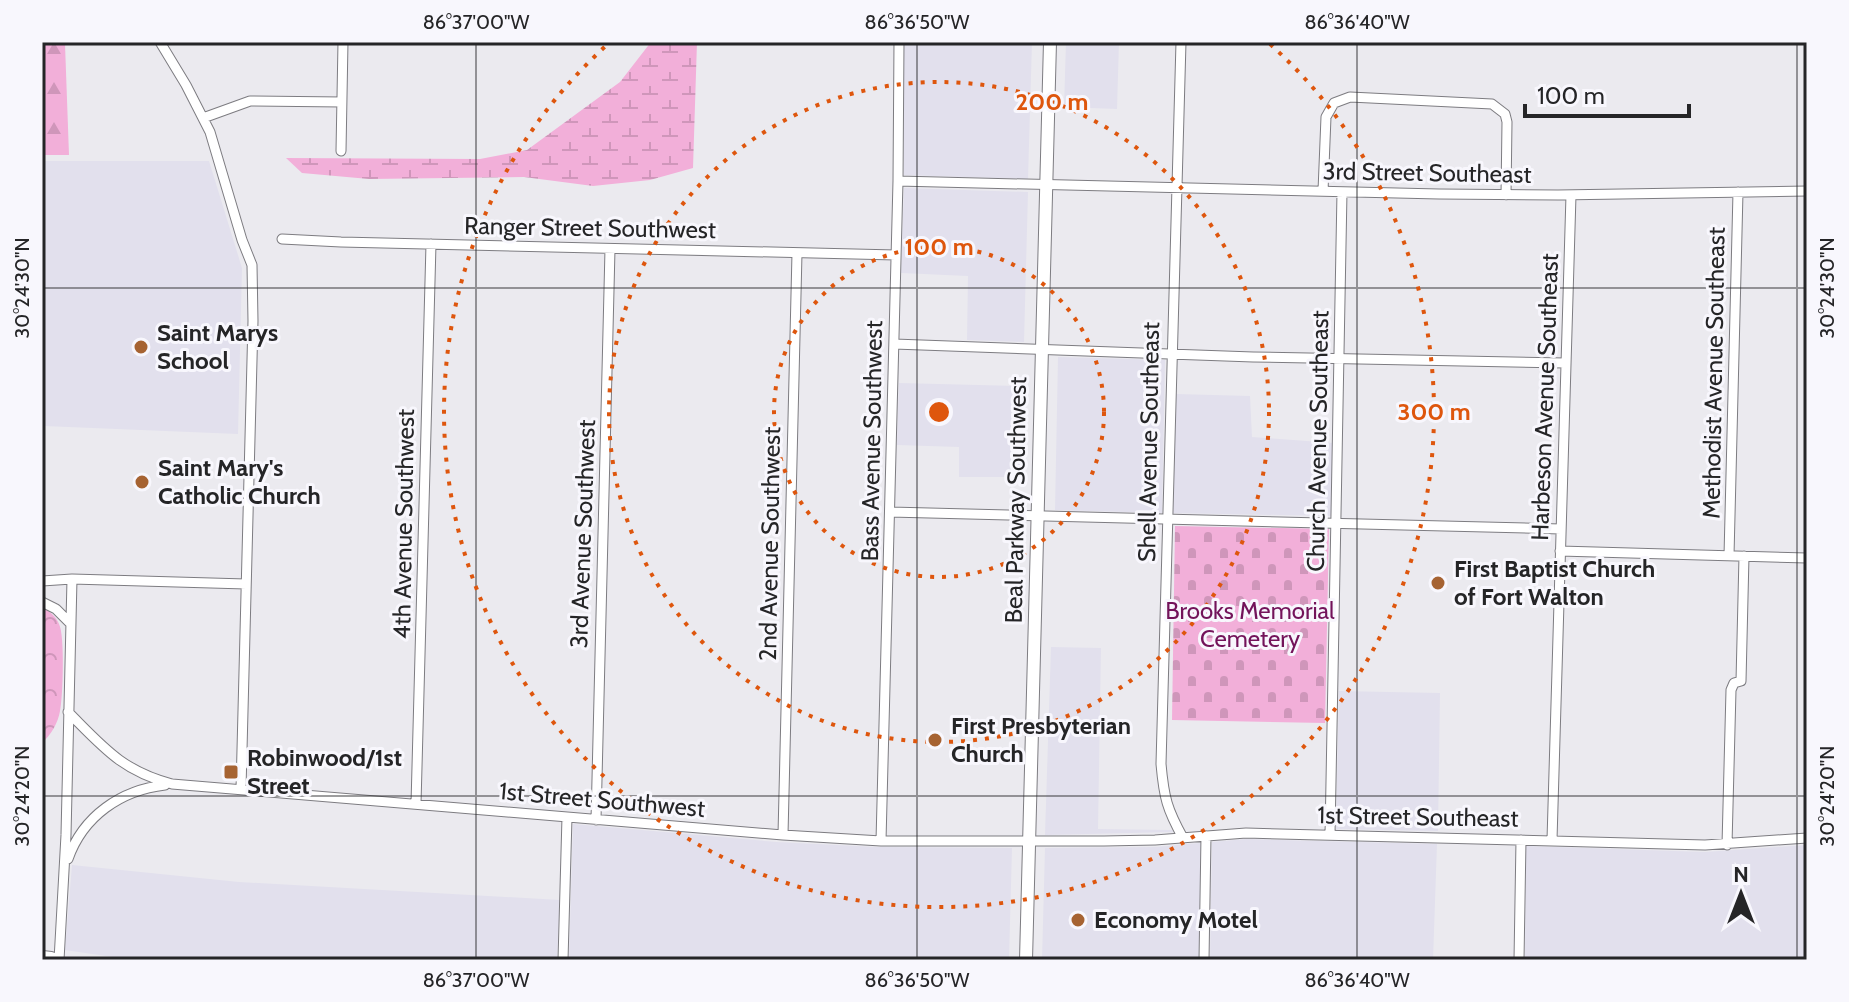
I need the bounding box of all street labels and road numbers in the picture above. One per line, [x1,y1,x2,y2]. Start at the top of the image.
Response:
street label: 3rd Street Southeast [1322,156,1532,189]
street label: Ranger Street Southwest [464,211,716,244]
street label: Methodist Avenue Southeast [1696,227,1731,519]
street label: Harbeson Avenue Southeast [1525,253,1564,541]
street label: Church Avenue Southeast [1301,310,1334,572]
street label: Bass Avenue Southwest [855,320,888,562]
street label: Shell Avenue Southeast [1132,322,1165,562]
street label: Beal Parkway Southwest [999,376,1032,624]
street label: 4th Avenue Southwest [387,409,420,639]
street label: 3rd Avenue Southwest [564,419,601,649]
street label: 2nd Avenue Southwest [753,426,786,661]
street label: 1st Street Southwest [498,776,706,823]
street label: 1st Street Southeast [1317,800,1519,833]

